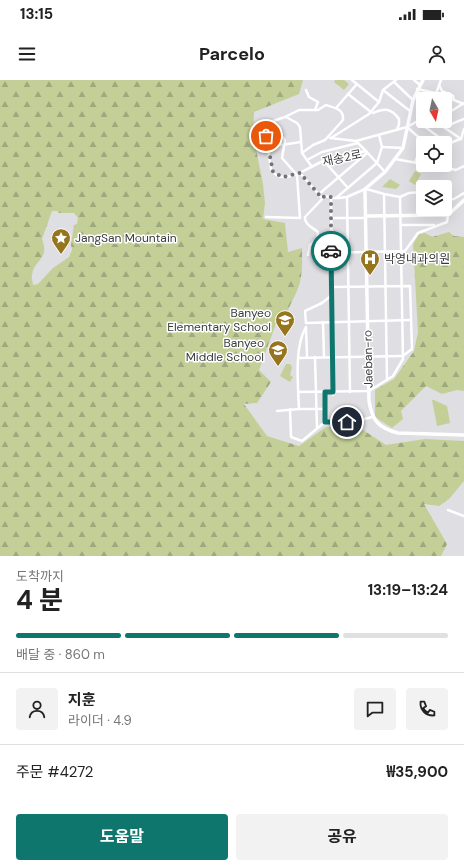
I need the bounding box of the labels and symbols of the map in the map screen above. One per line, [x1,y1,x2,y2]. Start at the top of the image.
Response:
north arrow [416,92,452,128]
pin [249,119,283,153]
street label: 재송2로 [321,146,363,170]
place icon: JangSan Mountain [50,227,72,255]
place label: JangSan Mountain [75,230,177,246]
courier [311,231,351,271]
hospital icon: 박영내과의원 [359,248,381,276]
place label: 박영내과의원 [384,251,450,267]
place label: Banyeo Elementary School [167,305,271,335]
school or university icon: Banyeo Elementary School [274,309,296,337]
street label: Jaeban-ro [359,330,377,388]
place label: Banyeo Middle School [186,335,264,365]
school or university icon: Banyeo Middle School [267,339,289,367]
pin [330,405,364,439]

